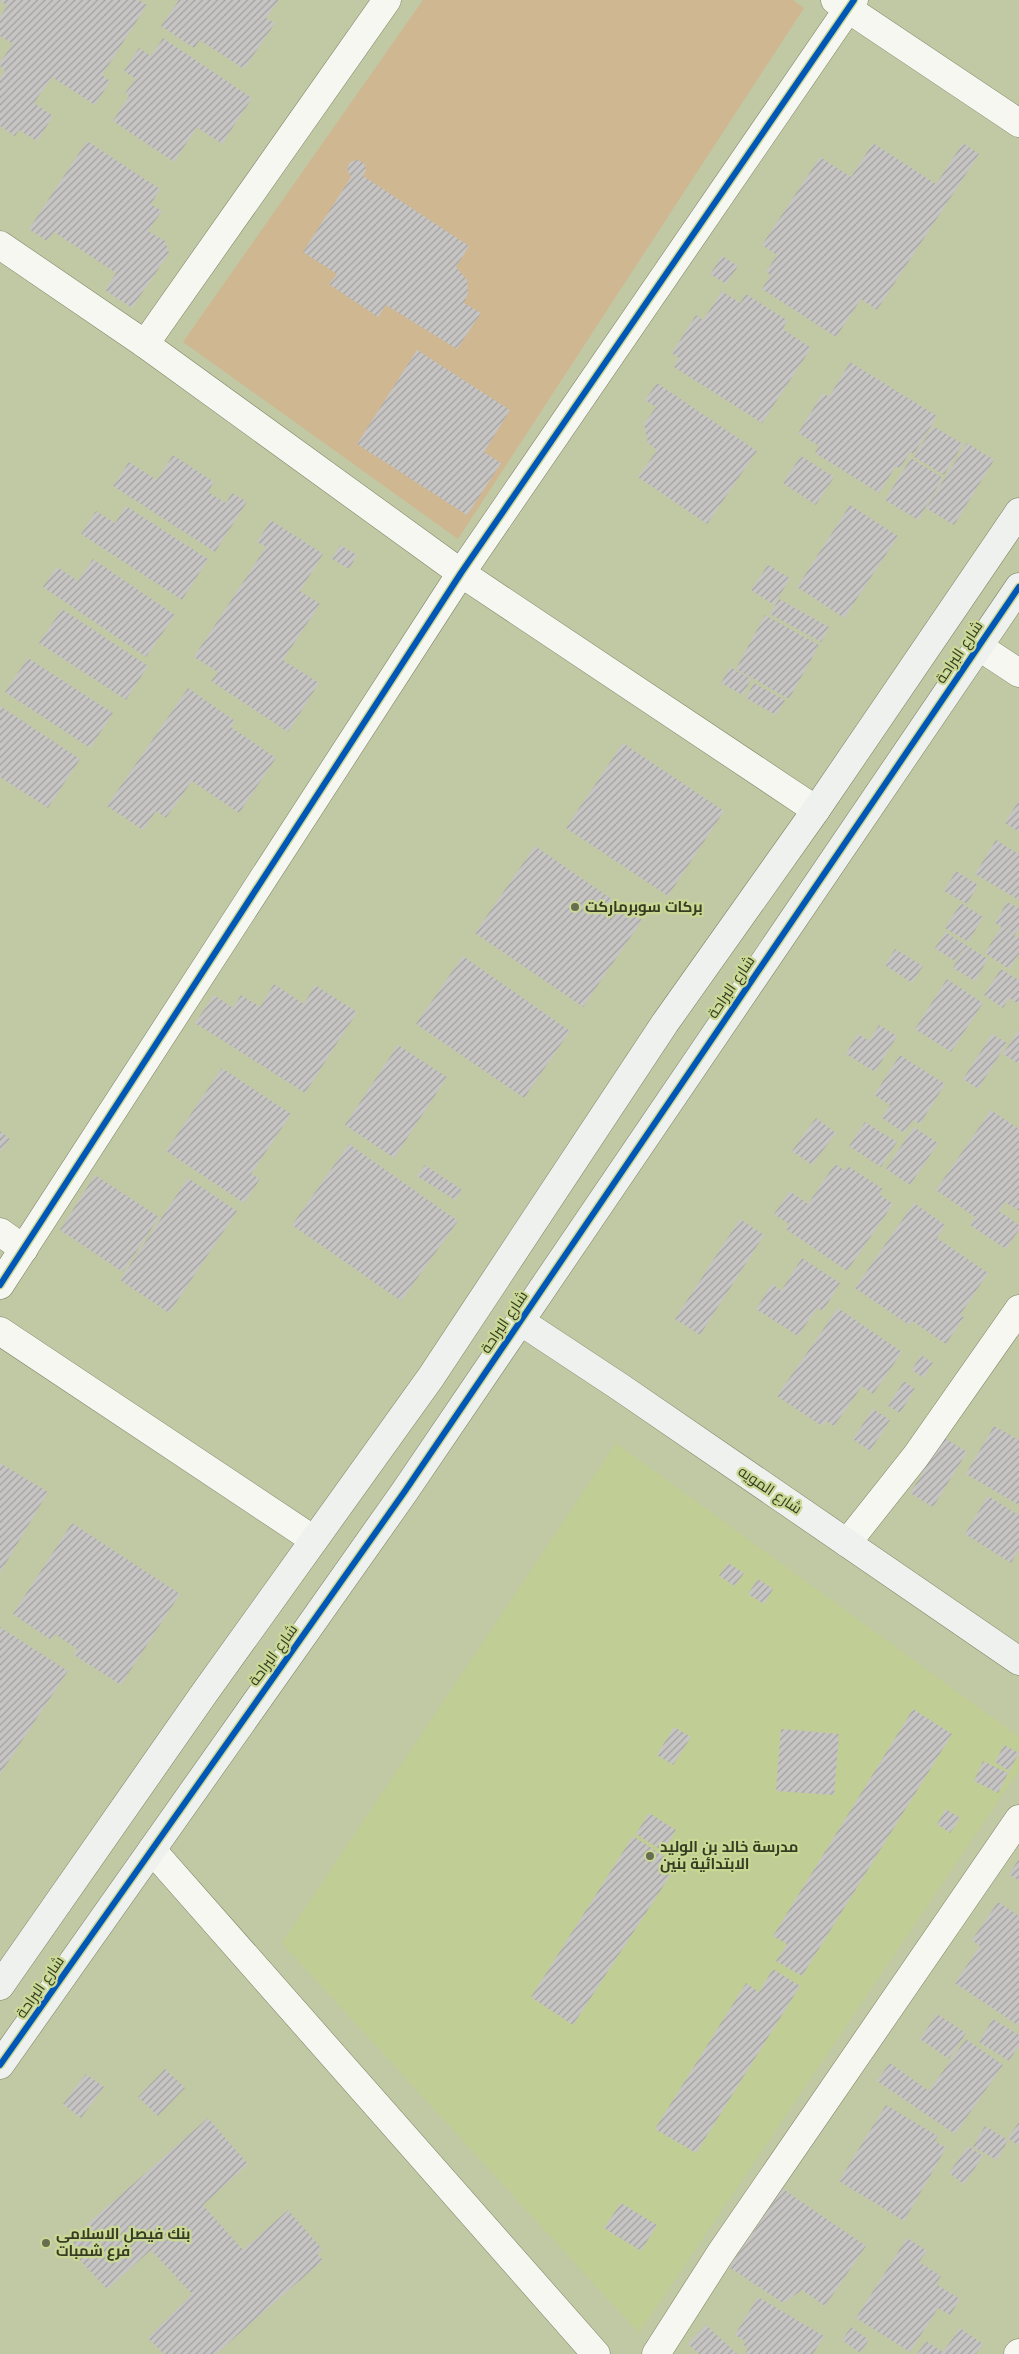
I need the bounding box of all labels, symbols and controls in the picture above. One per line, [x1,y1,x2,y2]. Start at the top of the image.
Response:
street label: شارع البراحة [931,617,988,688]
place label: بركات سوبرماركت [585,897,703,916]
marker: بركات سوبرماركت [569,901,581,913]
street label: شارع البراحة [703,952,760,1023]
street label: شارع البراحة [476,1287,533,1358]
street label: شارع المويه [734,1461,806,1520]
street label: شارع البراحة [244,1620,303,1690]
place label: مدرسة خالد بن الوليد الابتدائية بنين [660,1837,798,1873]
marker: مدرسة خالد بن الوليد الابتدائية بنين [644,1850,656,1862]
street label: شارع البراحة [11,1952,70,2023]
place label: بنك فيصل الاسلامي فرع شمبات [56,2224,190,2261]
marker: بنك فيصل الاسلامي فرع شمبات [40,2237,52,2249]

